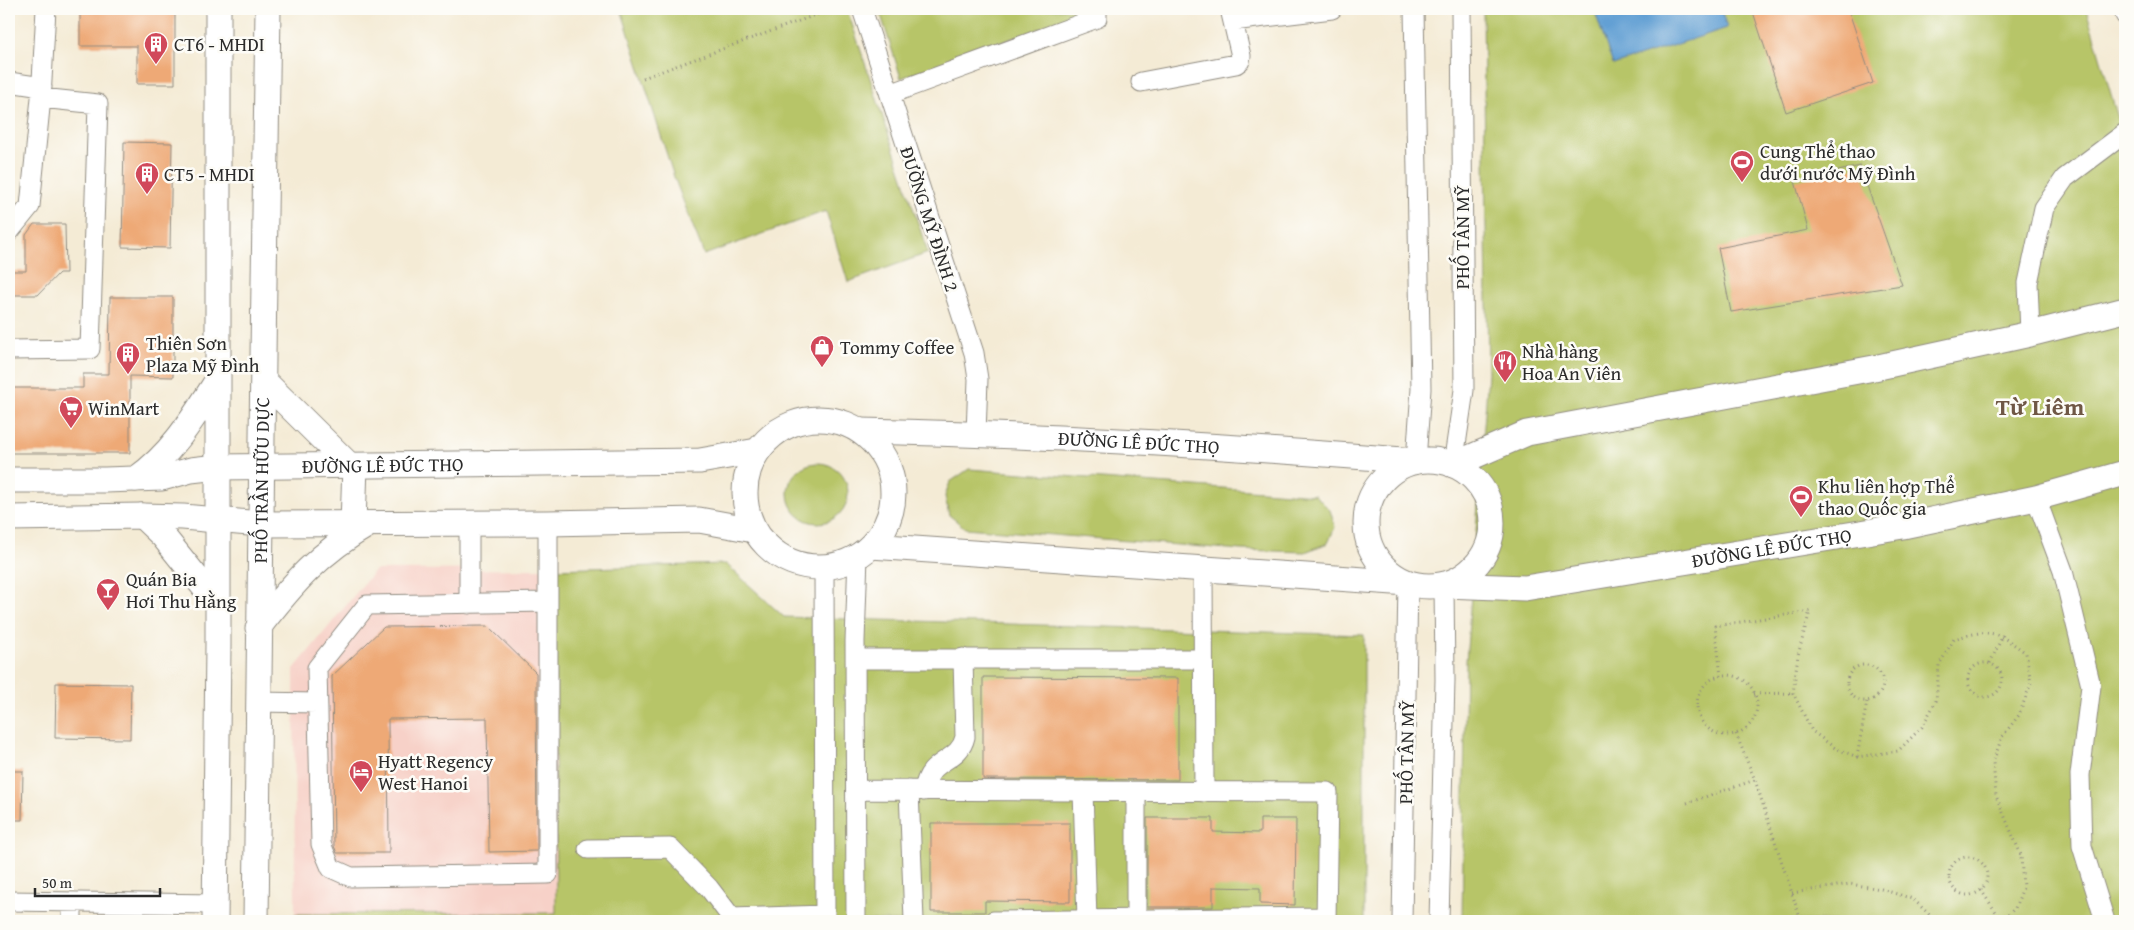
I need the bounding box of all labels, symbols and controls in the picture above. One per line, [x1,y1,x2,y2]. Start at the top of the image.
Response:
place label: CT6 - MHDI [174,30,265,58]
building icon: CT6 - MHDI [143,31,169,65]
place label: Cung Thể thao dưới nước Mỹ Đình [1760,137,1916,187]
street label: ĐƯỜNG MỸ ĐÌNH 2 [893,143,967,295]
sports icon: Cung Thể thao dưới nước Mỹ Đình [1729,149,1755,183]
place label: CT5 - MHDI [164,160,255,188]
building icon: CT5 - MHDI [134,161,160,195]
street label: PHỐ TÂN MỸ [1448,184,1476,289]
place label: Thiên Sơn Plaza Mỹ Đình [146,329,260,379]
place label: Tommy Coffee [840,333,954,361]
shop icon: Tommy Coffee [809,334,835,368]
place label: Nhà hàng Hoa An Viên [1522,337,1622,387]
building icon: Thiên Sơn Plaza Mỹ Đình [115,341,141,375]
restaurant icon: Nhà hàng Hoa An Viên [1492,349,1518,383]
district label: Từ Liêm [1996,389,2085,424]
place label: WinMart [88,394,160,422]
supermarket icon: WinMart [58,395,84,429]
street label: PHỐ TRẦN HỮU DỰC [246,397,276,563]
street label: ĐƯỜNG LÊ ĐỨC THỌ [1057,424,1220,461]
street label: ĐƯỜNG LÊ ĐỨC THỌ [302,450,464,480]
place label: Khu liên hợp Thể thao Quốc gia [1818,472,1955,522]
sports icon: Khu liên hợp Thể thao Quốc gia [1788,484,1814,518]
street label: ĐƯỜNG LÊ ĐỨC THỌ [1690,521,1854,574]
place label: Quán Bia Hơi Thu Hằng [126,565,237,615]
bar icon: Quán Bia Hơi Thu Hằng [95,577,121,611]
street label: PHỐ TÂN MỸ [1391,699,1421,804]
place label: Hyatt Regency West Hanoi [378,747,494,797]
hotel icon: Hyatt Regency West Hanoi [348,759,374,793]
scale bar [35,865,160,897]
text: 50 m [42,872,73,893]

